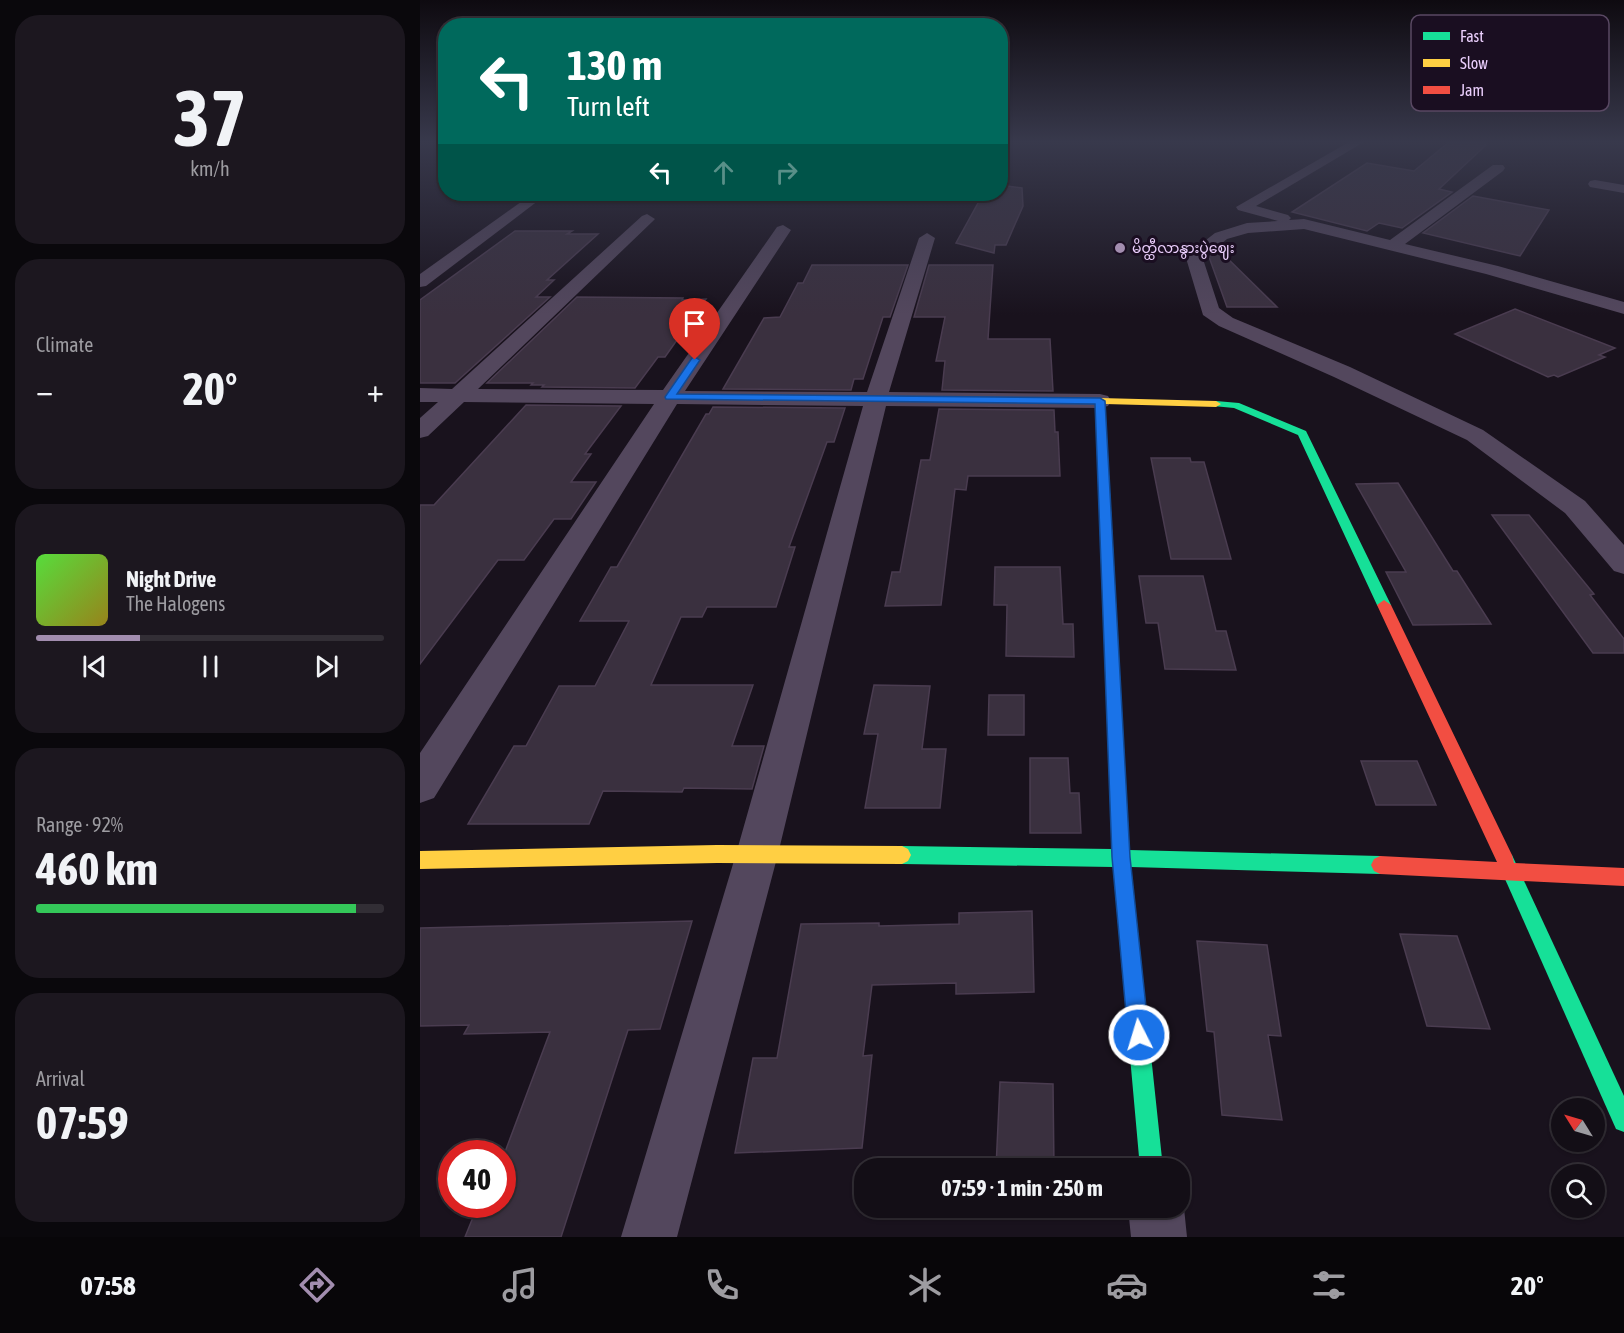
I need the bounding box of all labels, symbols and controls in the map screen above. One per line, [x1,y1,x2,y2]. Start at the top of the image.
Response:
legend [1411,15,1609,111]
text: Fast [1460,27,1484,45]
text: 130 m [567,41,662,89]
icon: left [468,42,546,120]
text: Slow [1460,54,1488,72]
text: 37 [173,73,247,163]
text: Jam [1460,81,1484,99]
text: Turn left [567,91,650,122]
icon: left [644,156,677,189]
icon: ahead [707,156,740,189]
icon: right [770,156,803,189]
text: km/h [190,157,230,180]
place label: မိတ္ထီလာနွားပွဲဈေး [1132,238,1235,260]
marker: မိတ္ထီလာနွားပွဲဈေး [1113,241,1127,255]
pin [669,298,720,360]
icon: arrive [678,307,711,340]
text: Climate [36,333,93,356]
text: 20° [183,363,237,415]
text: − [36,371,53,409]
text: + [367,371,384,409]
text: Night Drive [126,566,216,592]
text: The Halogens [126,592,225,615]
icon: previous [78,650,111,683]
icon: pause [194,650,227,683]
icon: next [310,650,343,683]
text: Range · 92% [36,813,123,836]
text: 460 km [36,843,158,895]
position arrow [1107,1003,1171,1067]
text: Arrival [36,1067,85,1090]
text: 07:59 [36,1097,129,1149]
north arrow [1551,1098,1605,1152]
map controls [1551,1098,1605,1218]
speed limit sign: 40 [438,1140,516,1218]
button: search [1551,1164,1605,1218]
text: 07:59 · 1 min · 250 m [941,1175,1103,1201]
icon: directions [296,1264,338,1306]
icon: music [499,1264,541,1306]
icon: phone [701,1264,743,1306]
icon: climate [904,1264,946,1306]
icon: car [1106,1264,1148,1306]
icon: filters [1308,1264,1350,1306]
text: 07:58 [80,1270,136,1301]
text: 20° [1511,1270,1544,1301]

